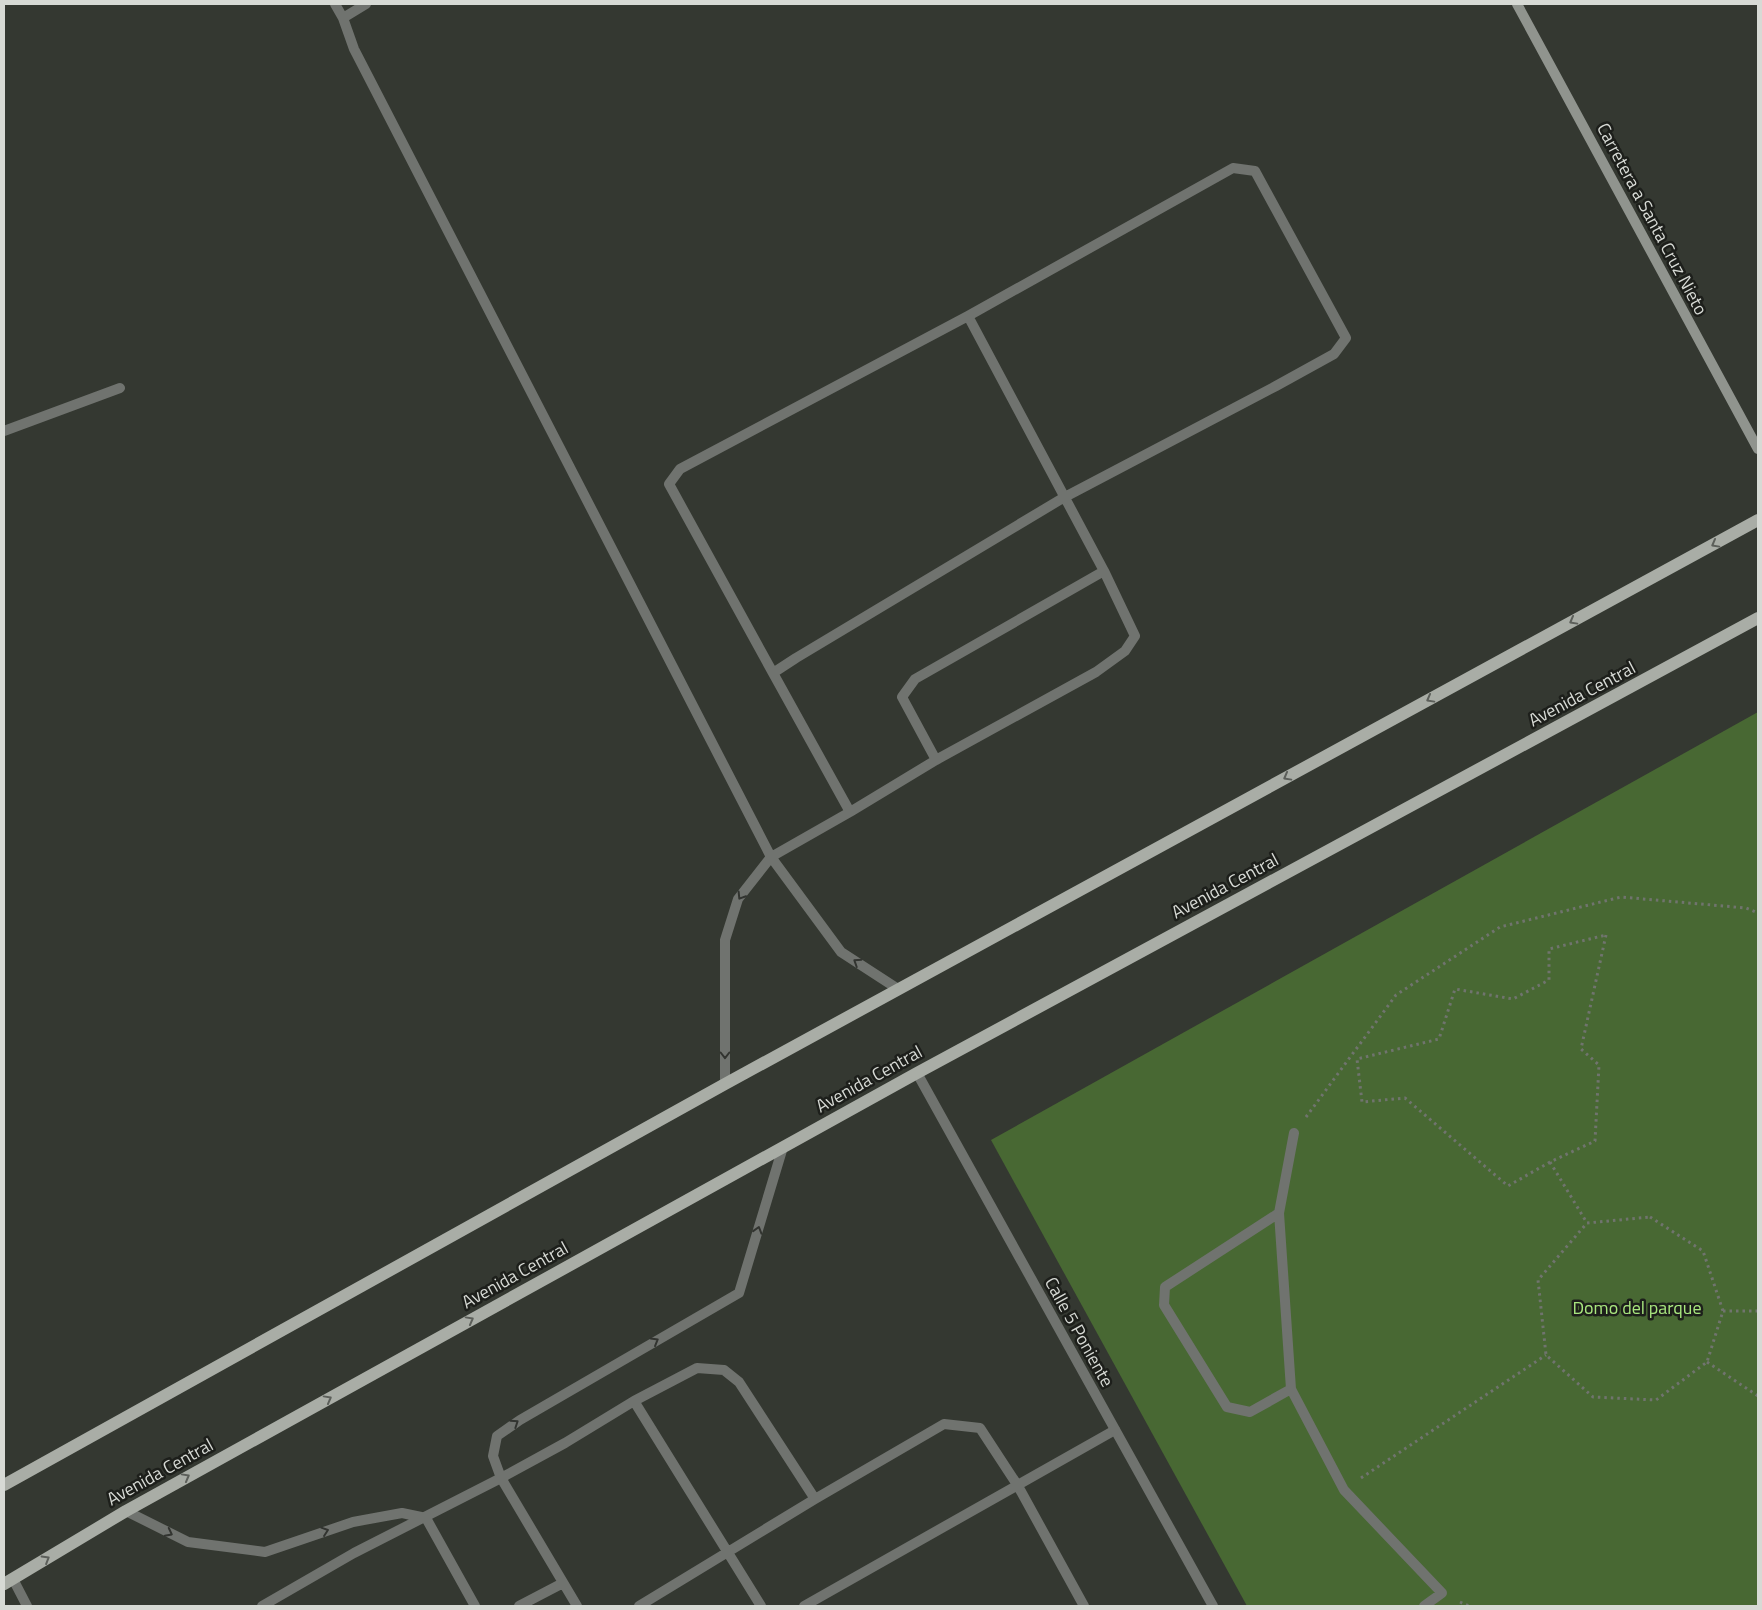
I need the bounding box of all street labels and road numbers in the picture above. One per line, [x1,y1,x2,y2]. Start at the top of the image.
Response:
street label: Carretera a Santa Cruz Nieto [1590,118,1715,320]
street label: Avenida Central [1523,654,1640,733]
street label: Avenida Central [1166,846,1283,925]
street label: Avenida Central [811,1038,927,1119]
street label: Avenida Central [457,1234,573,1315]
street label: Calle 5 Poniente [1038,1272,1121,1392]
street label: Avenida Central [102,1431,218,1512]

